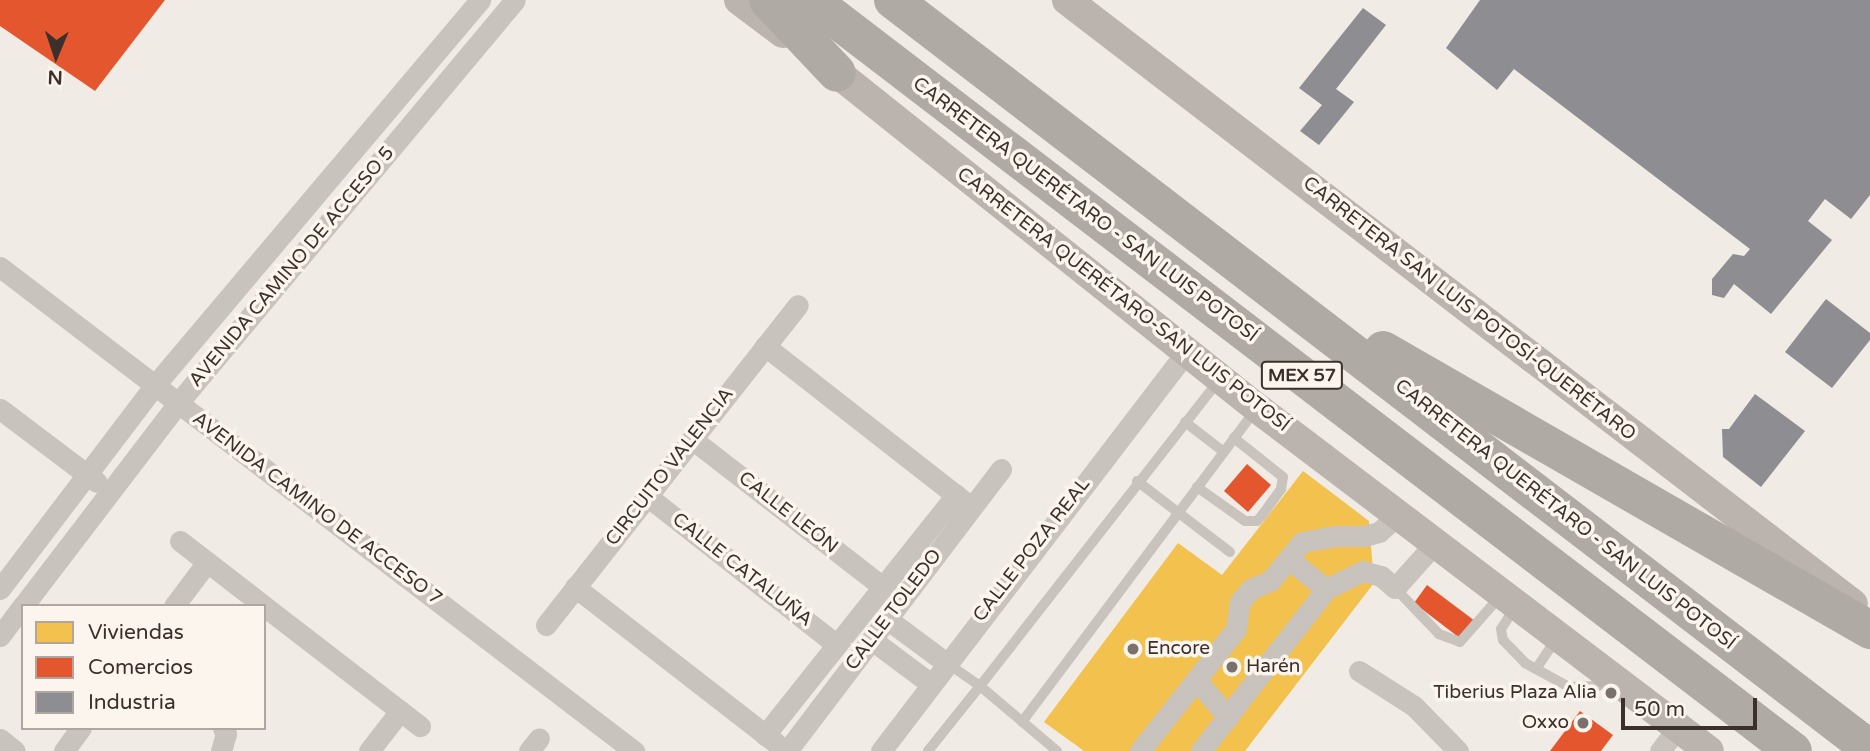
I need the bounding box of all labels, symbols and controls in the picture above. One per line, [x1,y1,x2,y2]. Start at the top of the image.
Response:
north arrow [21,21,91,91]
text: N [47,66,63,88]
street label: CARRETERA QUERÉTARO - SAN LUIS POTOSÍ [908,73,1262,347]
street label: AVENIDA CAMINO DE ACCESO 5 [185,142,399,392]
street label: CARRETERA QUERÉTARO-SAN LUIS POTOSÍ [952,163,1294,437]
street label: CARRETERA SAN LUIS POTOSÍ-QUERÉTARO [1298,172,1640,446]
road number: MEX 57 [1260,360,1344,390]
street label: CARRETERA QUERÉTARO - SAN LUIS POTOSÍ [1390,375,1740,655]
street label: CIRCUITO VALENCIA [601,383,739,551]
street label: AVENIDA CAMINO DE ACCESO 7 [188,408,446,610]
street label: CALLE LEÓN [734,467,842,559]
street label: CALLE POZA REAL [969,473,1095,627]
street label: CALLE CATALUÑA [667,508,817,632]
street label: CALLE TOLEDO [841,545,947,675]
legend [21,604,266,730]
text: Viviendas [88,620,184,645]
place label: Encore [1147,638,1210,660]
marker: Encore [1125,641,1141,657]
text: Comercios [88,655,193,680]
place label: Harén [1246,656,1300,678]
marker: Harén [1224,659,1240,675]
place label: Tiberius Plaza Alia [1433,682,1597,704]
scale bar [1625,684,1762,728]
marker: Tiberius Plaza Alia [1603,685,1619,701]
text: Industria [88,690,176,715]
text: 50 m [1634,697,1685,722]
place label: Oxxo [1522,712,1569,734]
marker: Oxxo [1575,715,1591,731]

